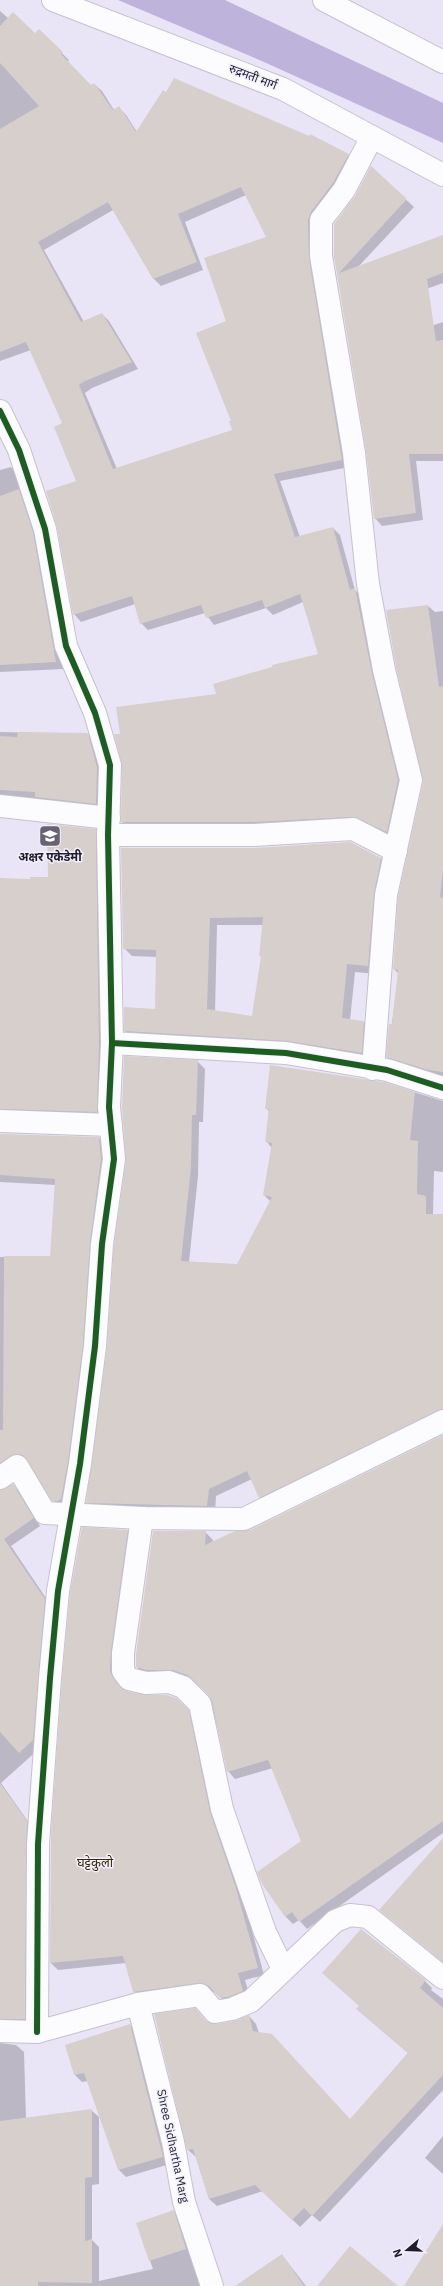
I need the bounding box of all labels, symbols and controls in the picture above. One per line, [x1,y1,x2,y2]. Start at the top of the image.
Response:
street label: रुद्रमती मार्ग [227,60,280,93]
school or university icon: अक्षर एकेडेमी [37,823,63,849]
place label: अक्षर एकेडेमी [18,849,82,864]
district label: घट्टेकुलो [77,1854,114,1871]
street label: Shree Sidhartha Marg [154,2088,193,2205]
north arrow [387,2230,427,2270]
text: N [390,2247,405,2259]

